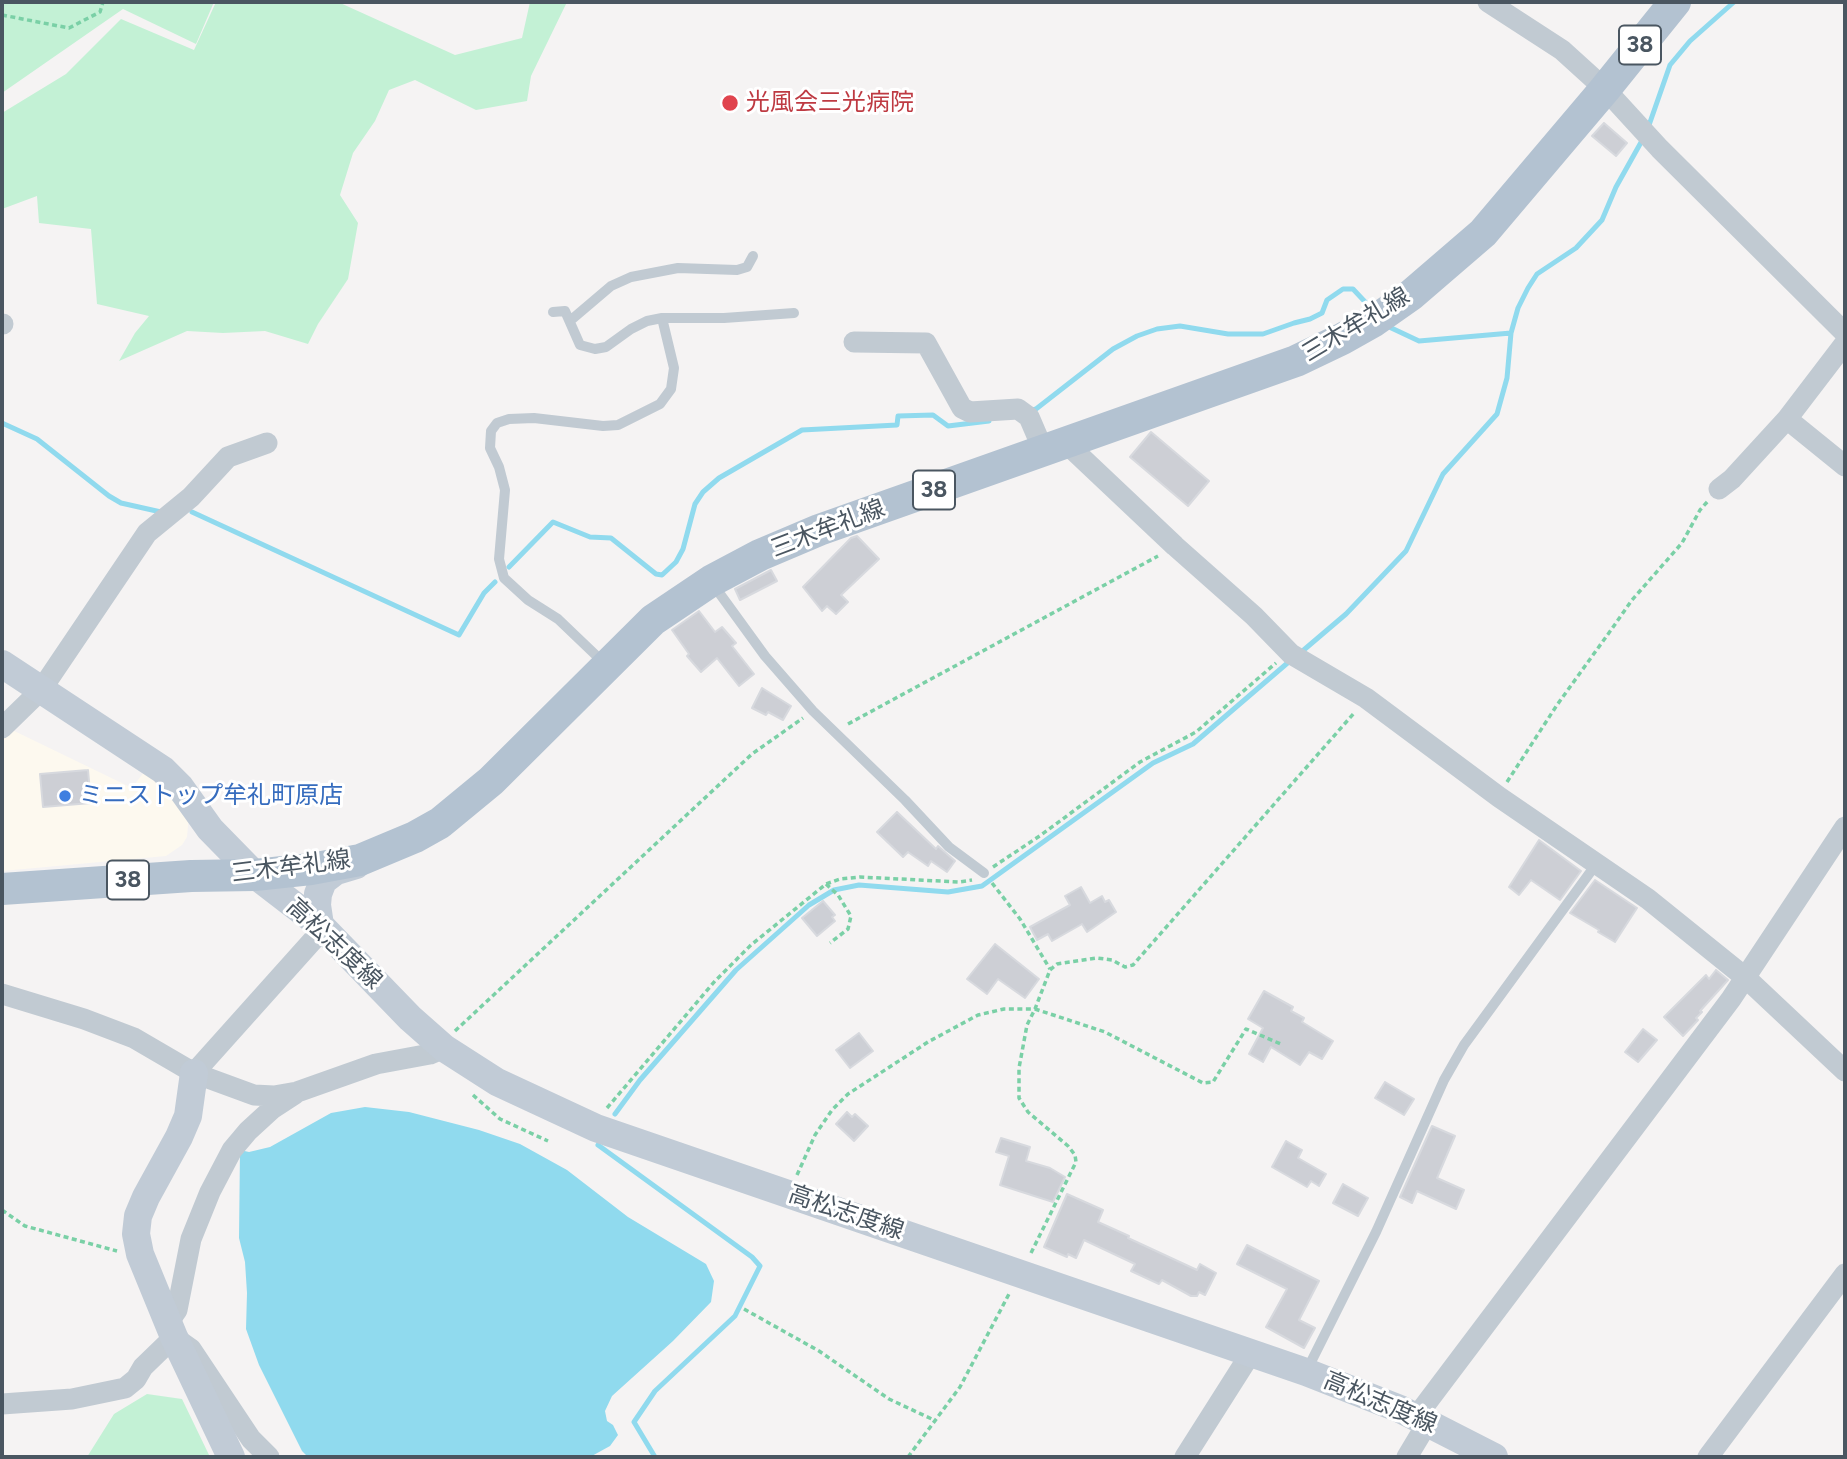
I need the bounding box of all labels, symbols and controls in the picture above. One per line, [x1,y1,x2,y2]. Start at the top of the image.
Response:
road number: 38 [1619,26,1661,64]
place label: 光風会三光病院 [746,89,914,117]
marker: 光風会三光病院 [720,93,740,113]
street label: 三木牟礼線 [1297,282,1415,368]
road number: 38 [913,470,955,510]
street label: 三木牟礼線 [767,494,889,564]
place label: ミニストップ牟礼町原店 [79,782,343,810]
marker: ミニストップ牟礼町原店 [57,788,73,804]
street label: 三木牟礼線 [230,845,352,889]
road number: 38 [107,860,149,900]
street label: 高松志度線 [280,893,388,995]
street label: 高松志度線 [785,1180,907,1246]
street label: 高松志度線 [1319,1366,1441,1440]

